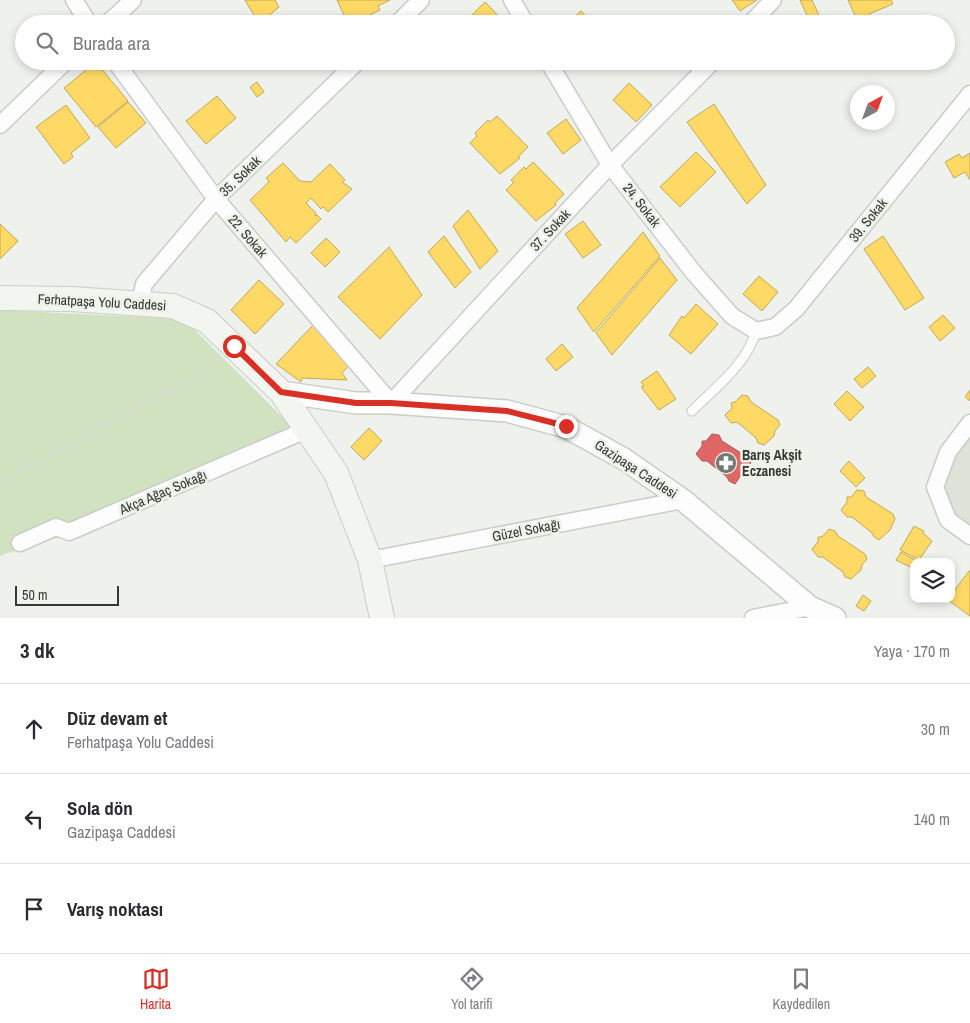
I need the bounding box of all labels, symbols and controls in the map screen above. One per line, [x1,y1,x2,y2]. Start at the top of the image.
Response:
search box [15,15,955,70]
icon: search [33,29,61,57]
text: Burada ara [73,30,150,56]
north arrow [850,85,895,130]
street label: 35. Sokak [215,152,265,200]
street label: 24. Sokak [619,179,665,231]
street label: 39. Sokak [845,194,891,246]
street label: 37. Sokak [526,205,574,255]
street label: 22. Sokak [224,211,272,261]
street label: Ferhatpaşa Yolu Caddesi [37,290,167,314]
route start [223,335,246,358]
route end [555,415,578,438]
street label: Gazipaşa Caddesi [591,436,681,502]
place label: Barış Akşit Eczanesi [742,446,802,480]
pharmacy icon: Barış Akşit Eczanesi [714,451,738,475]
street label: Akça Ağaç Sokağı [116,466,209,519]
street label: Güzel Sokağı [490,515,562,545]
map controls [910,558,955,603]
button: layers [910,558,955,603]
scale bar [15,583,119,606]
text: 50 m [22,586,48,604]
text: 3 dk [20,636,54,665]
text: Yaya · 170 m [874,640,950,662]
text: Düz devam et [67,705,167,731]
icon: ahead [20,715,48,743]
text: 30 m [921,718,950,740]
text: Ferhatpaşa Yolu Caddesi [67,731,214,753]
text: Sola dön [67,795,133,821]
icon: left [20,805,48,833]
text: 140 m [914,808,950,830]
text: Gazipaşa Caddesi [67,821,176,843]
icon: arrive [20,895,48,923]
text: Varış noktası [67,896,163,922]
tab: Harita [140,965,171,1013]
tab: Yol tarifi [451,965,493,1013]
tab: Kaydedilen [773,965,830,1013]

